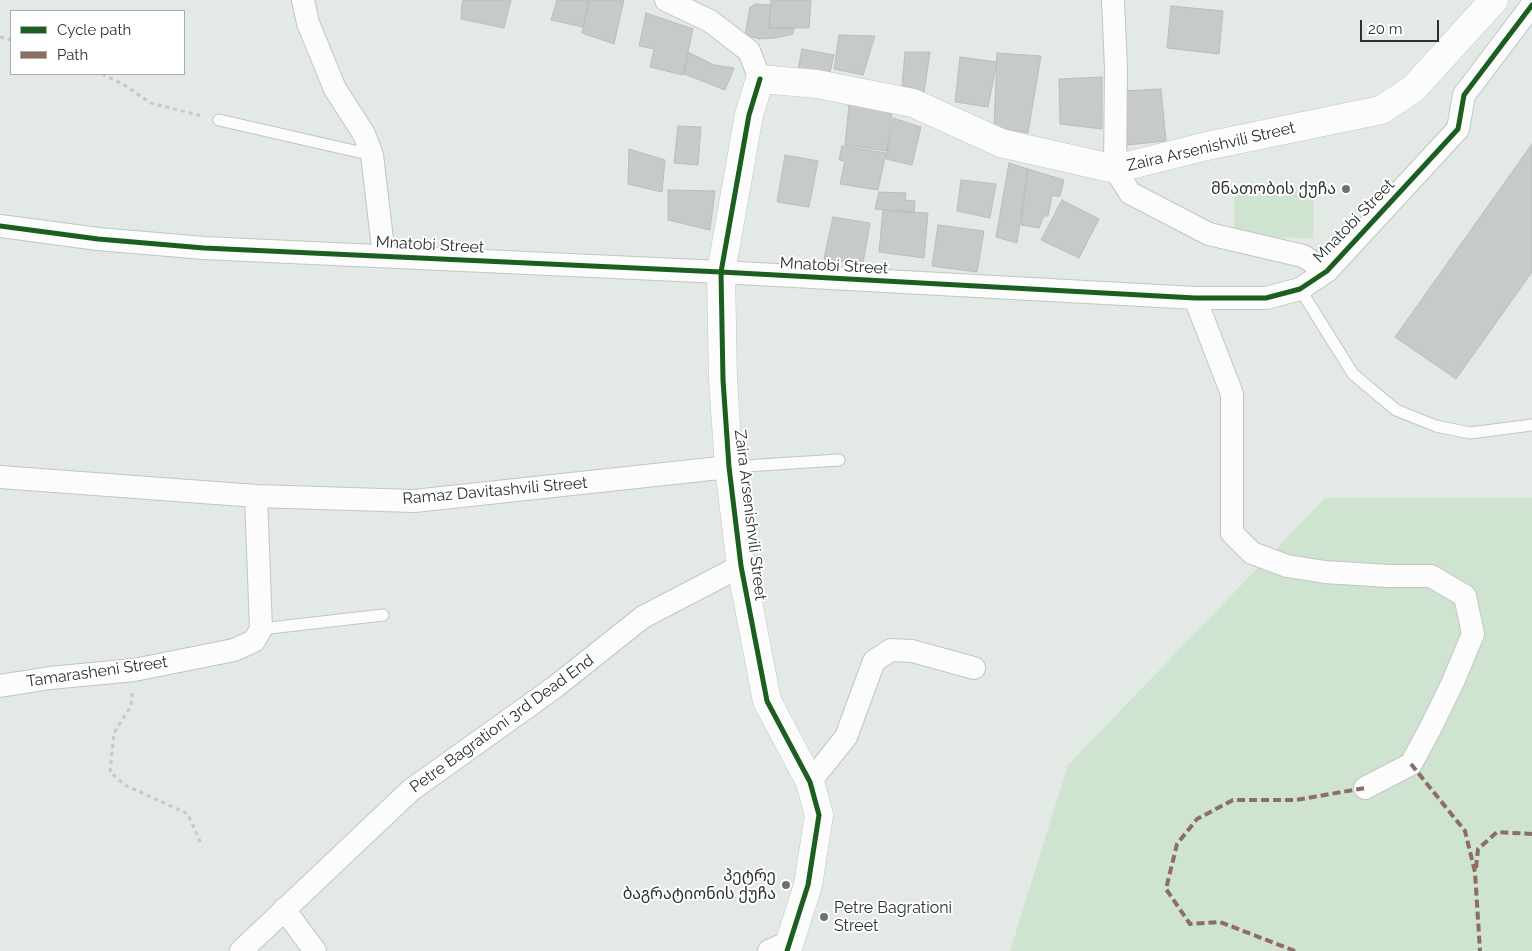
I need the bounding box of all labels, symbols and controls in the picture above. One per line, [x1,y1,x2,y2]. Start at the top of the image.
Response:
legend [10,10,185,75]
scale bar [1362,10,1441,42]
text: 20 m [1368,20,1403,38]
text: Cycle path [57,21,131,39]
text: Path [57,46,88,64]
street label: Zaira Arsenishvili Street [1125,118,1297,176]
street label: Mnatobi Street [1309,175,1399,267]
place label: მნათობის ქუჩა [1211,179,1336,199]
marker: მნათობის ქუჩა [1340,183,1352,195]
street label: Mnatobi Street [375,233,485,257]
street label: Mnatobi Street [779,254,889,278]
street label: Zaira Arsenishvili Street [730,428,770,602]
street label: Ramaz Davitashvili Street [402,473,588,509]
street label: Petre Bagrationi 3rd Dead End [406,651,598,797]
street label: Tamarasheni Street [25,653,169,691]
place label: პეტრე ბაგრატიონის ქუჩა [623,866,776,904]
marker: პეტრე ბაგრატიონის ქუჩა [780,879,792,891]
place label: Petre Bagrationi Street [834,898,952,936]
marker: Petre Bagrationi Street [818,911,830,923]

